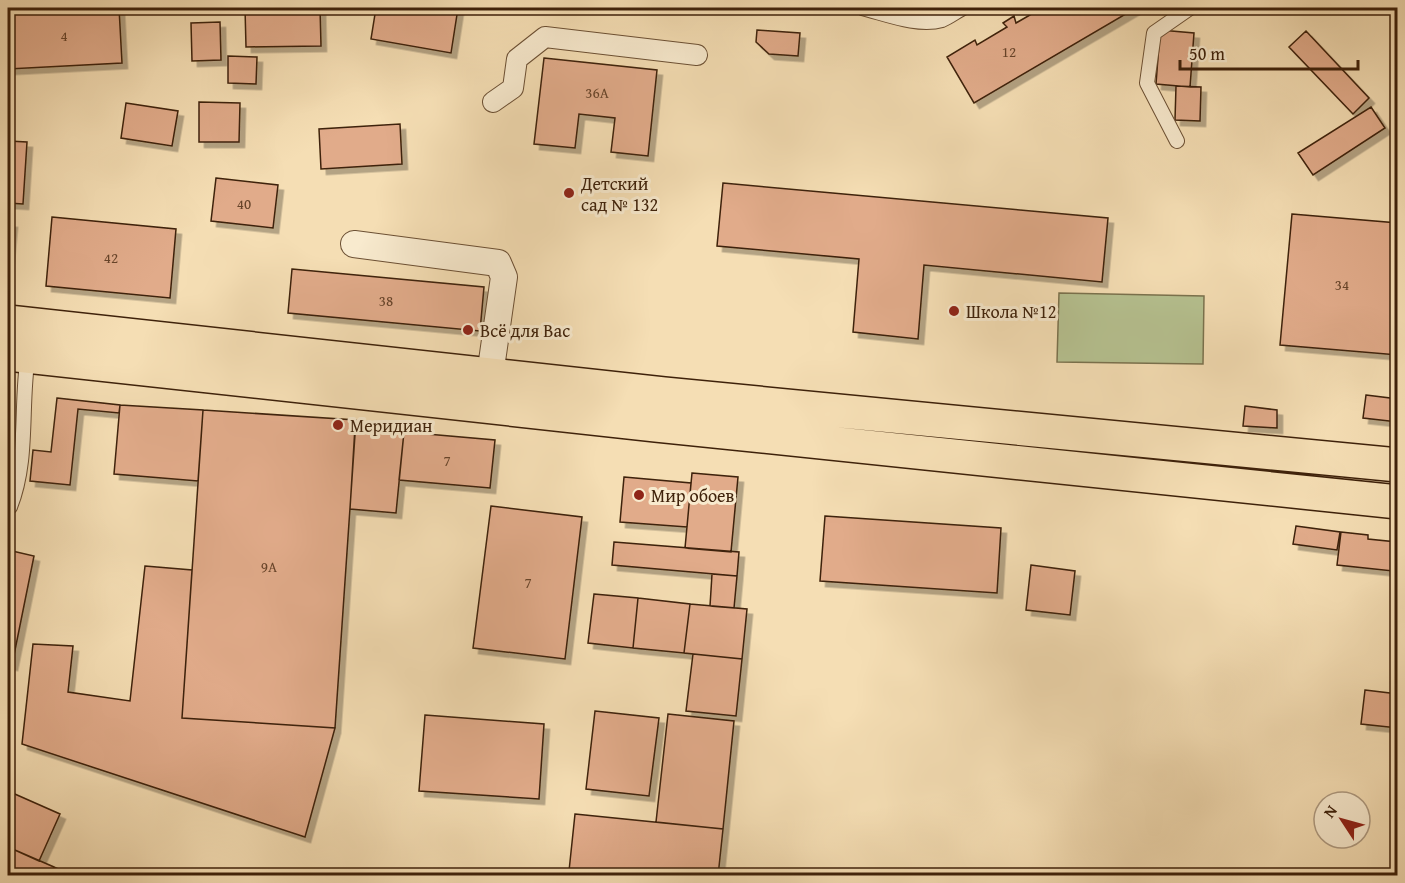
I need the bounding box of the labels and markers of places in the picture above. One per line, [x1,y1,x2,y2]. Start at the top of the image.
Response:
place label: Детский сад № 132 [580,170,658,218]
marker: Детский сад № 132 [562,186,576,200]
place label: Школа №12 [966,298,1056,325]
marker: Школа №12 [947,304,961,318]
place label: Всё для Вас [480,317,570,344]
marker: Всё для Вас [461,323,475,337]
place label: Меридиан [350,412,433,439]
marker: Меридиан [331,418,345,432]
place label: Мир обоев [651,482,735,509]
marker: Мир обоев [632,488,646,502]

